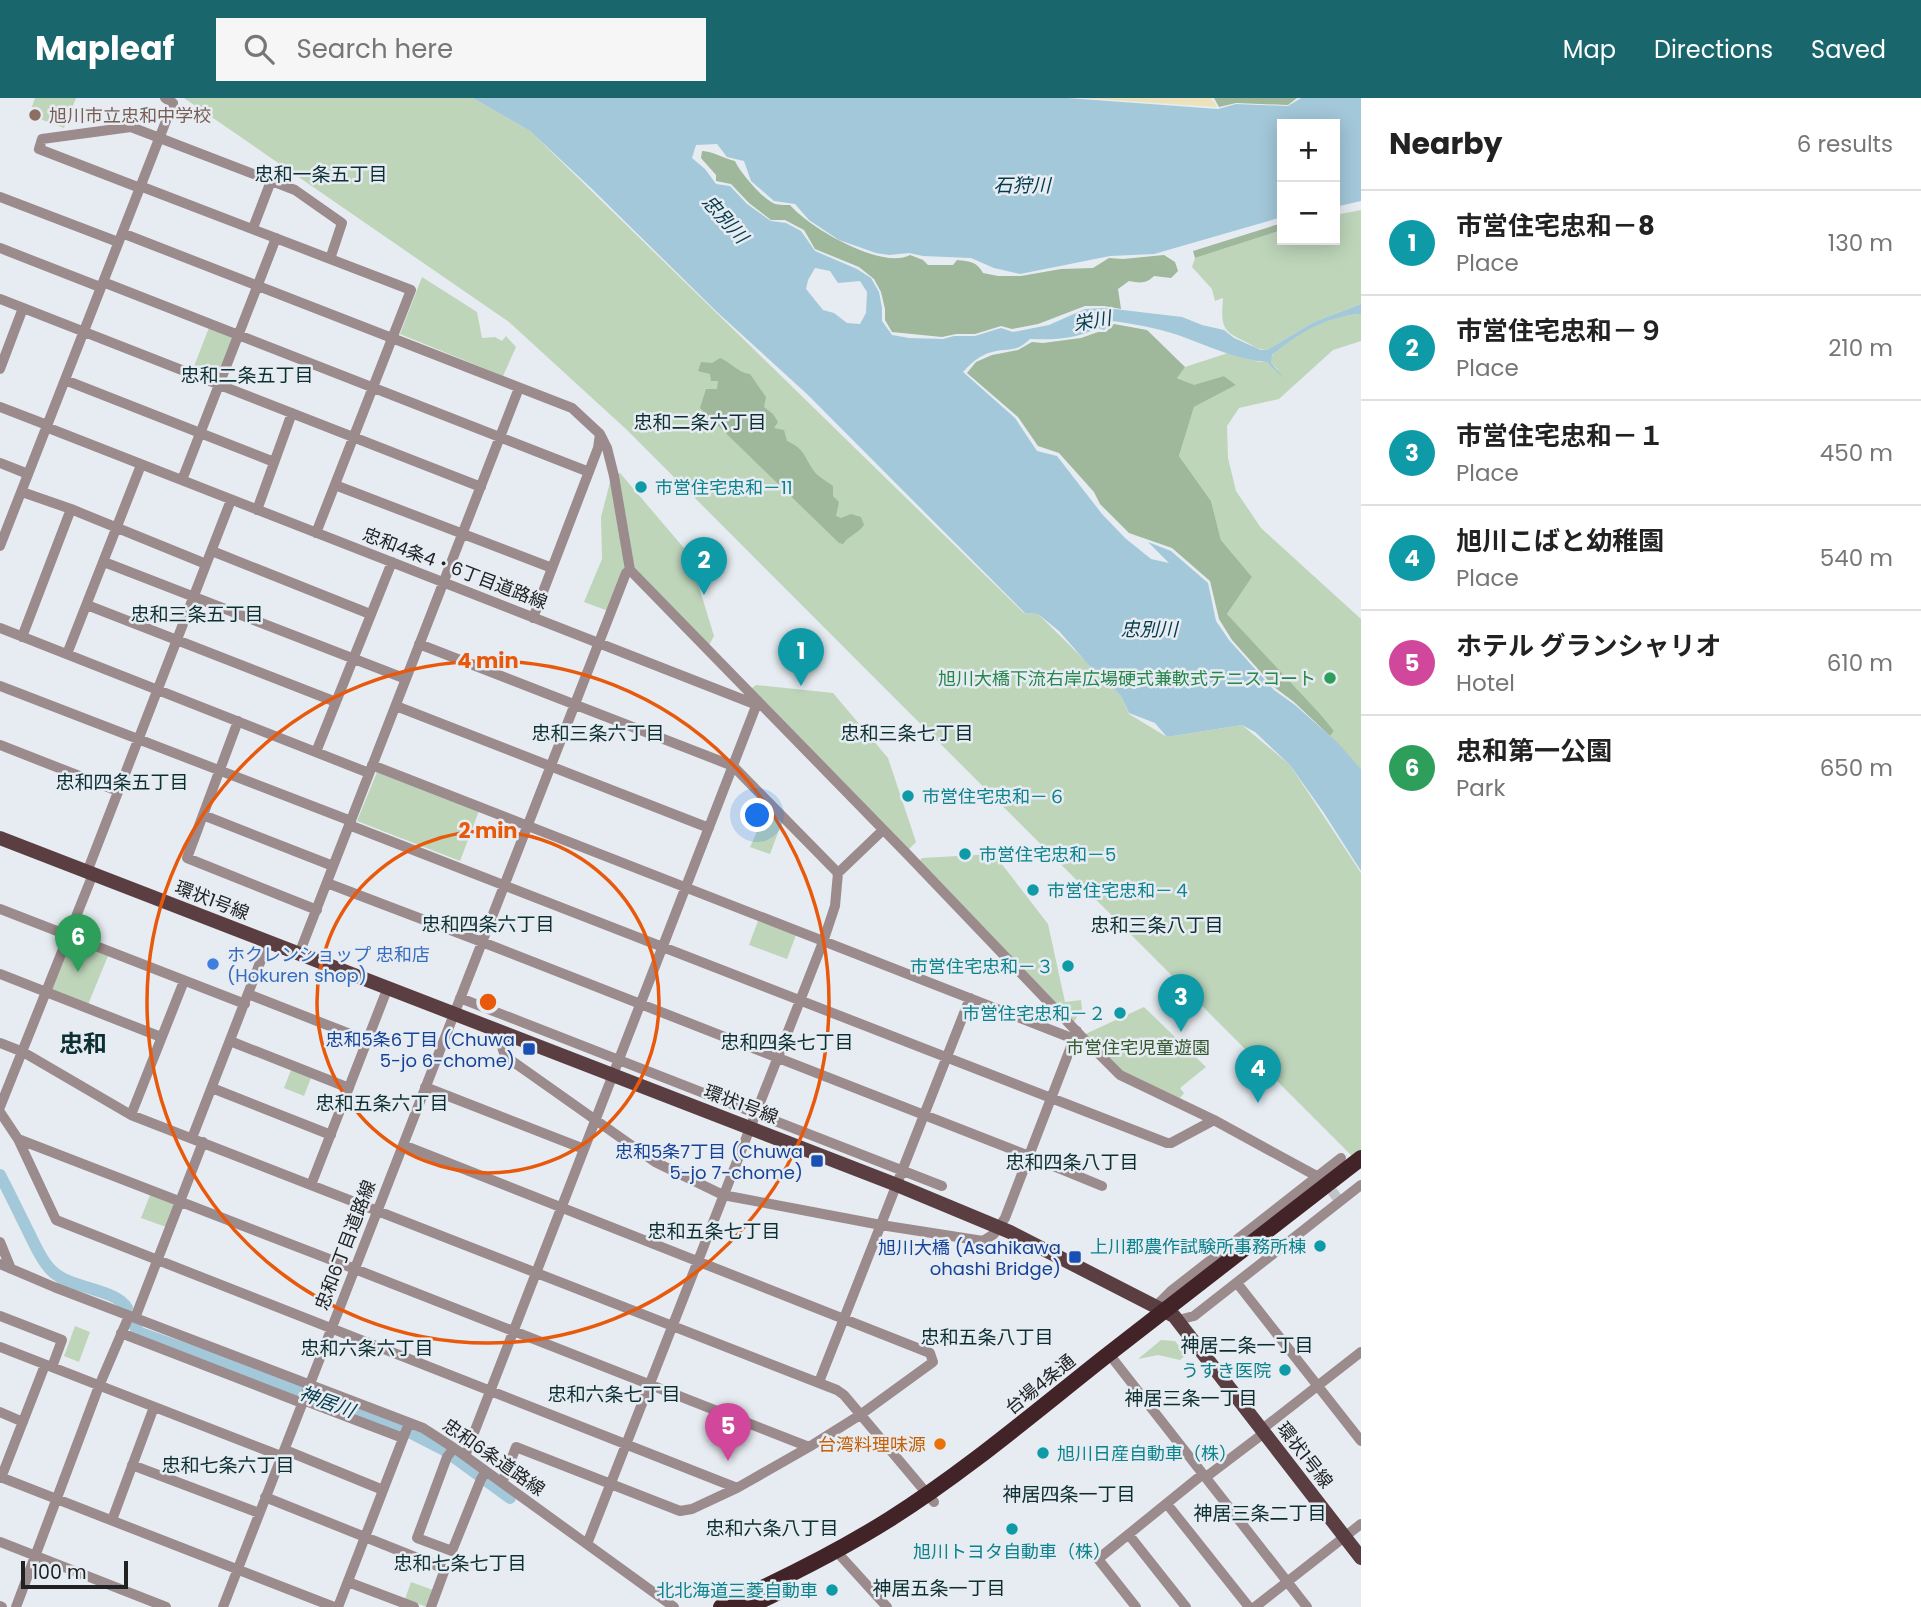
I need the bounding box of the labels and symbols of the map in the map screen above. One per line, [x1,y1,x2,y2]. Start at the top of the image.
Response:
place label: 旭川市立忠和中学校 [49,103,211,128]
marker: 旭川市立忠和中学校 [27,107,43,123]
district label: 忠和一条五丁目 [254,161,388,188]
water label: 石狩川 [993,172,1052,199]
water label: 忠別川 [696,189,755,251]
water label: 栄川 [1071,304,1115,338]
district label: 忠和二条五丁目 [180,362,314,389]
district label: 忠和二条六丁目 [633,409,767,436]
place label: 市営住宅忠和－11 [655,475,793,500]
marker: 市営住宅忠和－11 [633,479,649,495]
street label: 忠和4条4・6丁目道路線 [359,521,551,615]
pin: 2 [681,537,727,595]
district label: 忠和三条五丁目 [130,601,264,628]
water label: 忠別川 [1120,616,1179,643]
pin: 1 [778,628,824,686]
text: 4 min [457,646,519,675]
place label: 旭川大橋下流右岸広場硬式兼軟式テニスコート [938,666,1316,691]
marker: 旭川大橋下流右岸広場硬式兼軟式テニスコート [1322,670,1338,686]
district label: 忠和三条六丁目 [531,720,665,747]
district label: 忠和三条七丁目 [840,720,974,747]
district label: 忠和四条五丁目 [55,769,189,796]
place label: 市営住宅忠和－６ [922,784,1066,809]
marker: 市営住宅忠和－６ [900,788,916,804]
your location [740,798,774,832]
text: 2 min [458,816,518,845]
place label: 市営住宅忠和－5 [979,842,1116,867]
marker: 市営住宅忠和－5 [957,846,973,862]
street label: 環状1号線 [171,874,253,926]
place label: 市営住宅忠和－４ [1047,878,1191,903]
marker: 市営住宅忠和－４ [1025,882,1041,898]
district label: 忠和四条六丁目 [421,911,555,938]
district label: 忠和三条八丁目 [1090,912,1224,939]
pin: 6 [55,914,101,972]
place label: ホクレンショップ 忠和店 (Hokuren shop) [227,942,430,988]
place label: 市営住宅忠和－３ [910,954,1054,979]
marker: ホクレンショップ 忠和店 (Hokuren shop) [205,956,221,972]
marker: 市営住宅忠和－３ [1060,958,1076,974]
pin: 3 [1158,974,1204,1032]
centre of rings [476,990,500,1014]
place label: 市営住宅忠和－２ [962,1001,1106,1026]
marker: 市営住宅忠和－２ [1112,1005,1128,1021]
district label: 忠和 [59,1027,107,1060]
place label: 忠和5条6丁目 (Chuwa 5-jo 6-chome) [325,1027,515,1073]
district label: 忠和四条七丁目 [720,1029,854,1056]
park label: 市営住宅児童遊園 [1066,1035,1210,1060]
marker: 忠和5条6丁目 (Chuwa 5-jo 6-chome) [521,1041,537,1057]
pin: 4 [1235,1045,1281,1103]
street label: 環状1号線 [700,1078,782,1130]
district label: 忠和五条六丁目 [315,1090,449,1117]
place label: 忠和5条7丁目 (Chuwa 5-jo 7-chome) [615,1139,803,1185]
district label: 忠和四条八丁目 [1005,1149,1139,1176]
marker: 忠和5条7丁目 (Chuwa 5-jo 7-chome) [809,1153,825,1169]
street label: 忠和6丁目道路線 [309,1176,381,1314]
district label: 忠和五条七丁目 [647,1218,781,1245]
place label: 上川郡農作試験所事務所棟 [1090,1234,1306,1259]
place label: 旭川大橋 (Asahikawa ohashi Bridge) [878,1235,1061,1281]
marker: 上川郡農作試験所事務所棟 [1312,1238,1328,1254]
marker: 旭川大橋 (Asahikawa ohashi Bridge) [1067,1249,1083,1265]
district label: 忠和五条八丁目 [920,1324,1054,1351]
district label: 神居二条一丁目 [1180,1332,1314,1359]
district label: 忠和六条六丁目 [300,1335,434,1362]
street label: 台場4条通 [1000,1348,1080,1420]
place label: うすき医院 [1181,1358,1271,1383]
marker: うすき医院 [1277,1362,1293,1378]
water label: 神居川 [296,1380,360,1425]
district label: 忠和六条七丁目 [547,1381,681,1408]
district label: 神居三条一丁目 [1124,1385,1258,1412]
pin: 5 [705,1403,751,1461]
street label: 忠和6条道路線 [438,1413,550,1501]
street label: 環状1号線 [1271,1417,1339,1493]
place label: 台湾料理味源 [818,1432,926,1457]
marker: 台湾料理味源 [932,1436,948,1452]
place label: 旭川日産自動車（株） [1057,1441,1237,1466]
marker: 旭川日産自動車（株） [1035,1445,1051,1461]
district label: 忠和七条六丁目 [161,1452,295,1479]
district label: 神居四条一丁目 [1002,1481,1136,1508]
district label: 神居三条二丁目 [1193,1500,1327,1527]
district label: 忠和六条八丁目 [705,1515,839,1542]
marker: 旭川トヨタ自動車（株） [1004,1521,1020,1537]
place label: 旭川トヨタ自動車（株） [913,1539,1111,1564]
district label: 忠和七条七丁目 [393,1550,527,1577]
scale bar [21,1558,128,1590]
district label: 神居五条一丁目 [872,1575,1006,1602]
place label: 北北海道三菱自動車 [656,1578,818,1603]
marker: 北北海道三菱自動車 [824,1582,840,1598]

